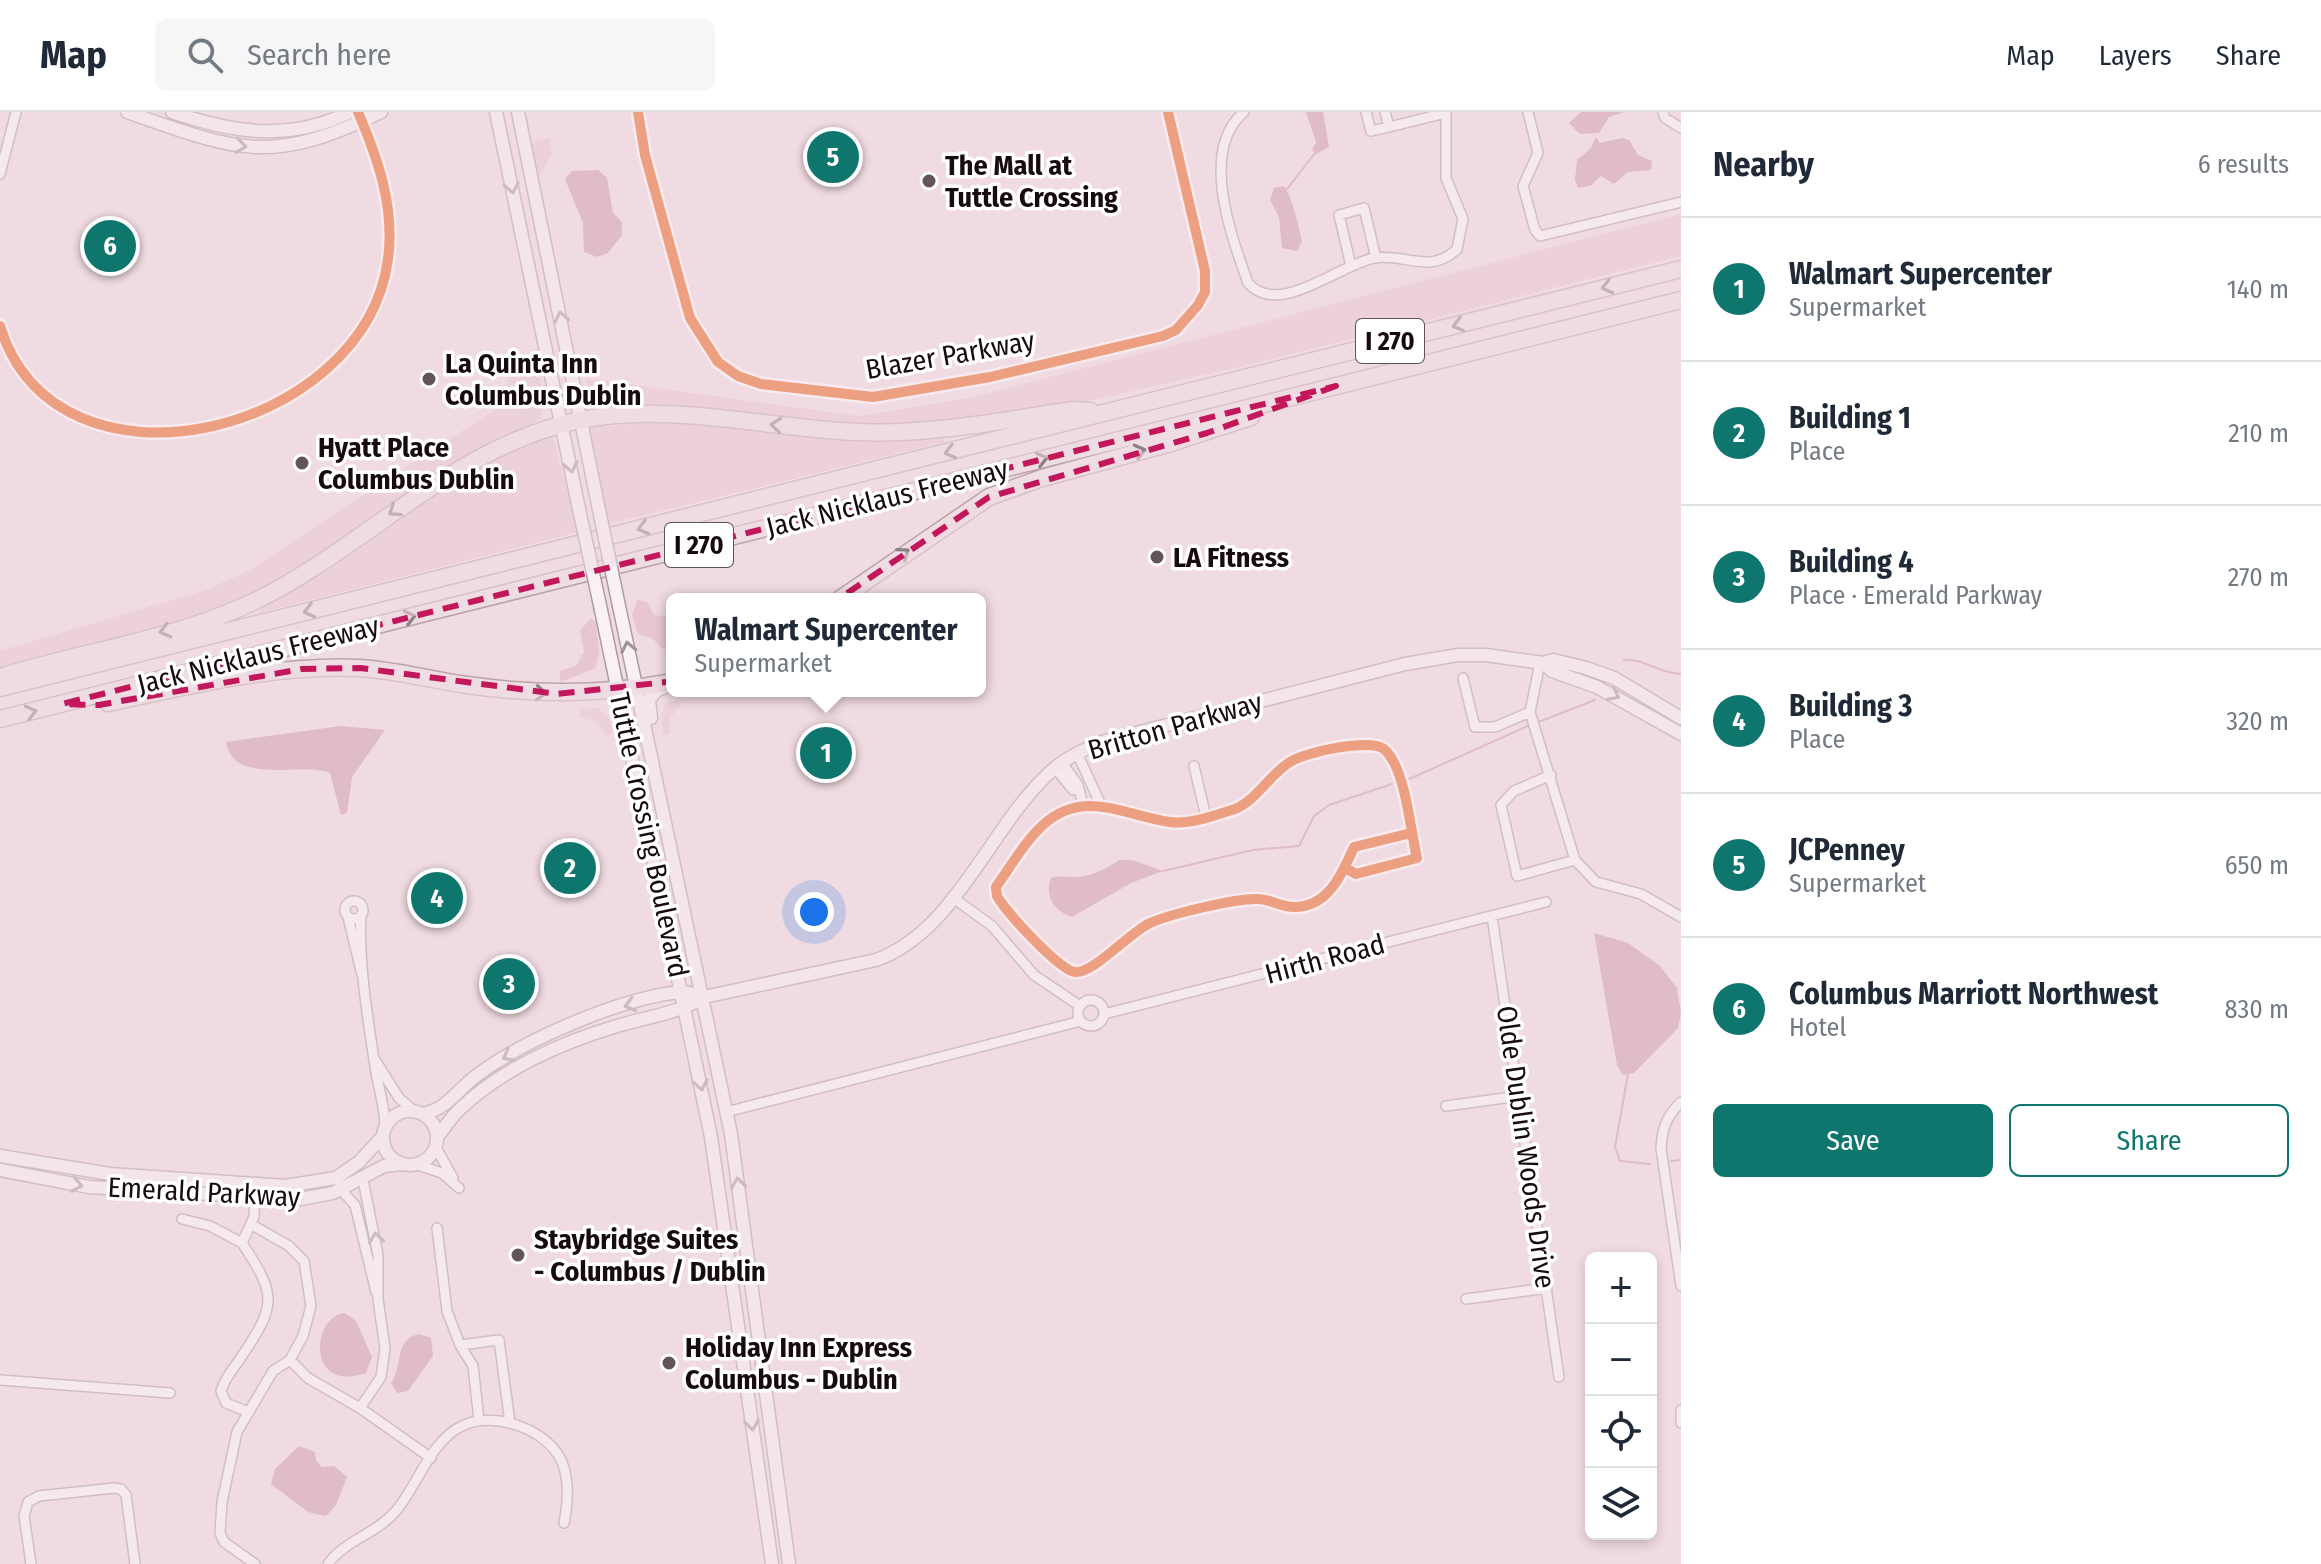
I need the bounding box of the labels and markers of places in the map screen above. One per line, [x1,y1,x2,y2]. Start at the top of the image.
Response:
pin: 5 [807,127,859,187]
place label: The Mall at Tuttle Crossing [945,149,1118,214]
marker: The Mall at Tuttle Crossing [920,172,938,190]
pin: 6 [84,216,136,276]
place label: La Quinta Inn Columbus Dublin [445,347,641,412]
marker: La Quinta Inn Columbus Dublin [420,370,438,388]
place label: Hyatt Place Columbus Dublin [318,431,514,496]
marker: Hyatt Place Columbus Dublin [293,454,311,472]
place label: LA Fitness [1173,541,1289,574]
marker: LA Fitness [1148,548,1166,566]
pin: 1 [800,723,852,783]
pin: 2 [544,838,596,898]
pin: 4 [411,868,463,928]
pin: 3 [483,954,535,1014]
place label: Staybridge Suites - Columbus / Dublin [534,1223,766,1288]
marker: Staybridge Suites - Columbus / Dublin [509,1246,527,1264]
place label: Holiday Inn Express Columbus - Dublin [685,1331,912,1396]
marker: Holiday Inn Express Columbus - Dublin [660,1354,678,1372]

